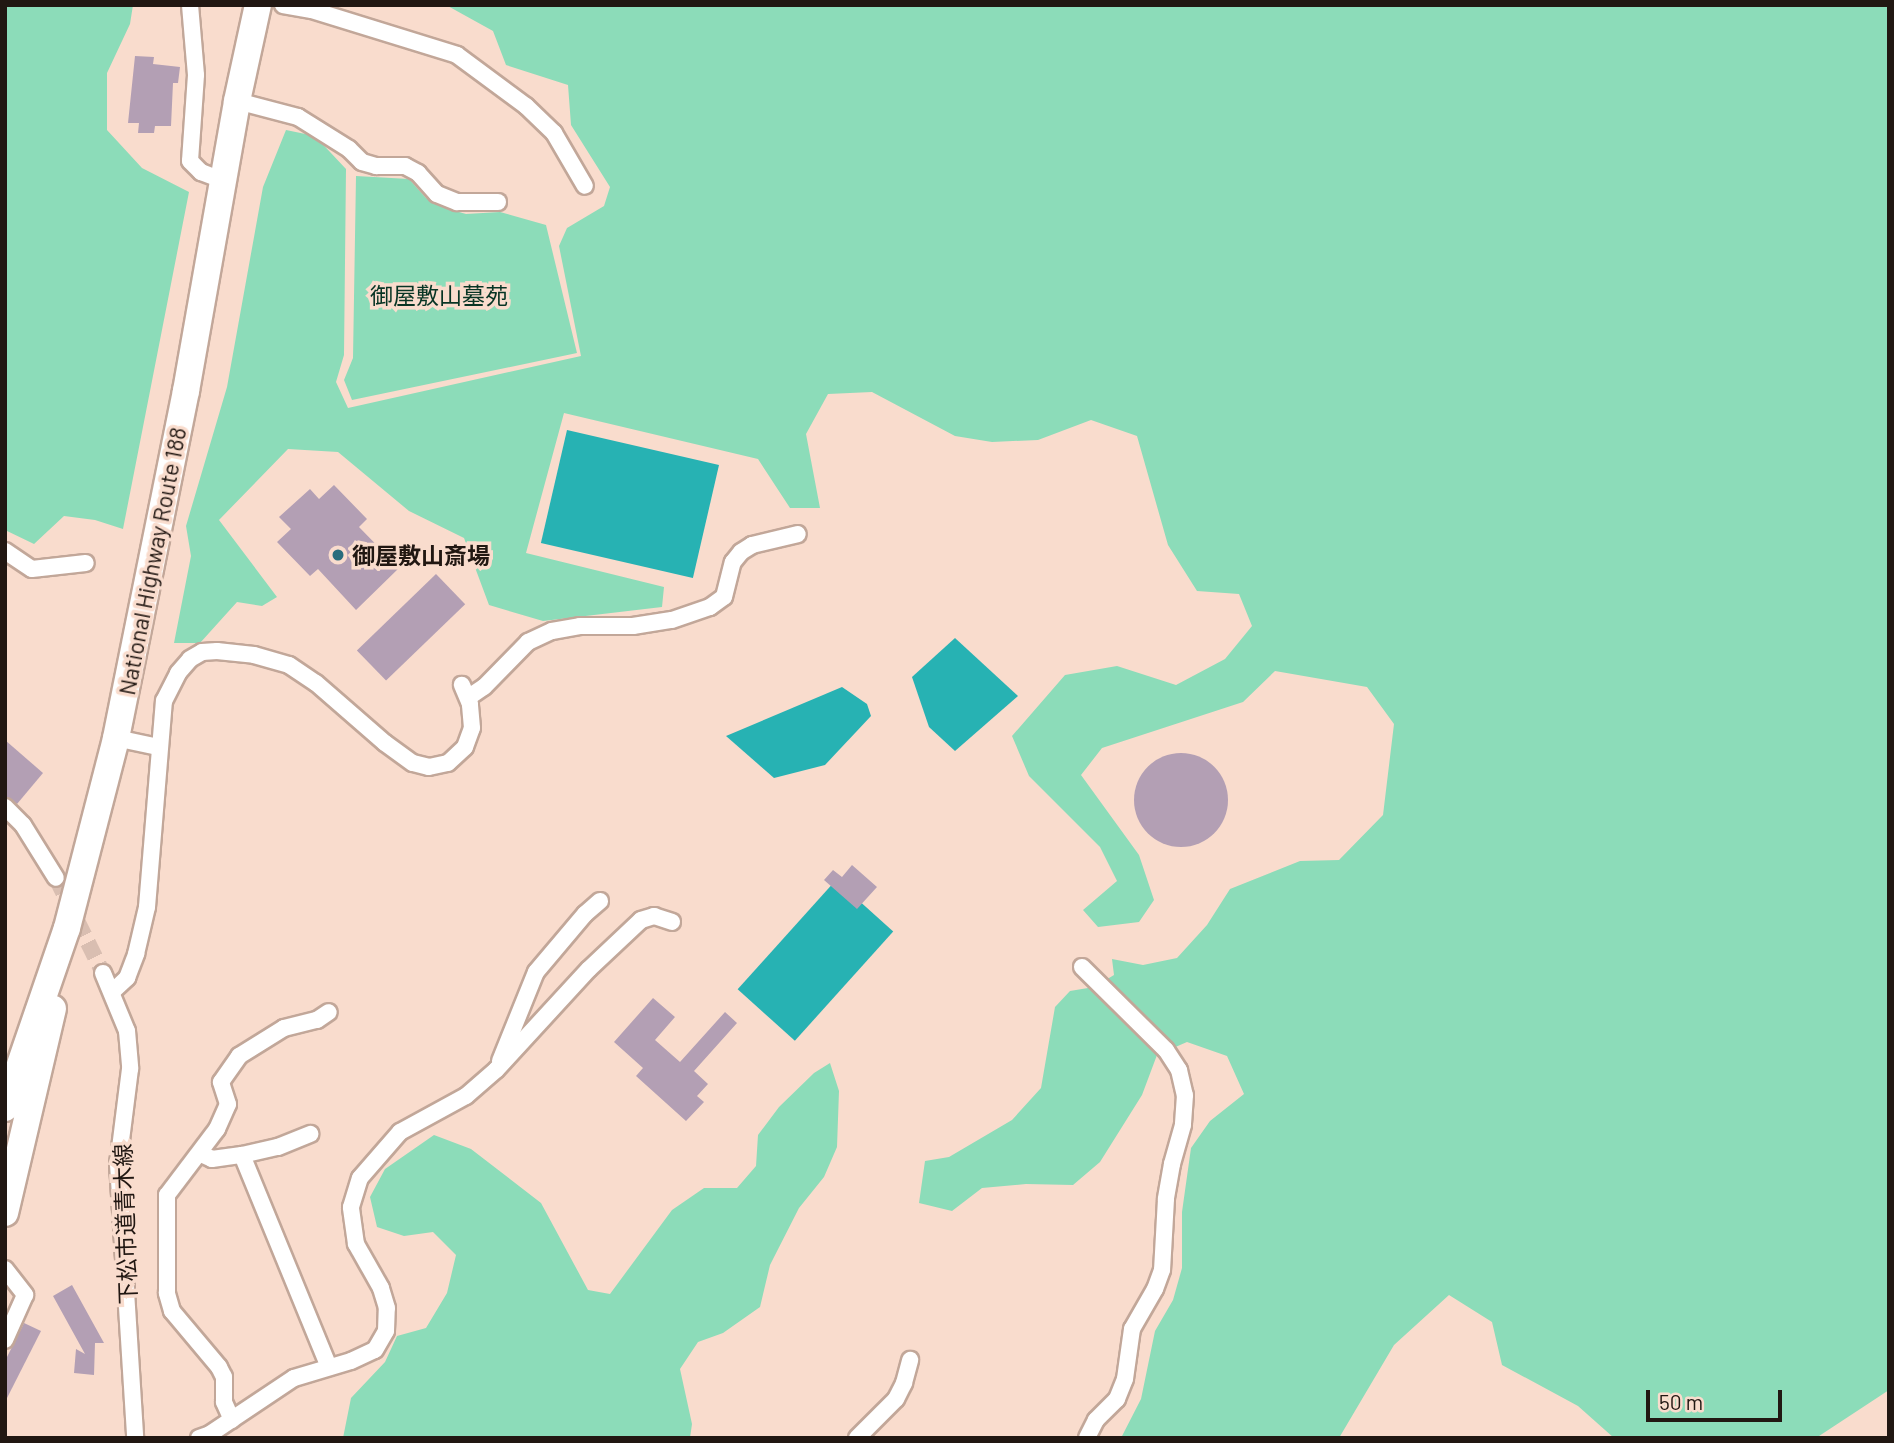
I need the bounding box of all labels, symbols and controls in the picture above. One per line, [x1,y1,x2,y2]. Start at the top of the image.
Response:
park label: 御屋敷山墓苑 [370,281,508,309]
street label: National Highway Route 188 [112,425,192,697]
place label: 御屋敷山斎場 [352,541,490,569]
marker: 御屋敷山斎場 [330,547,346,563]
street label: 下松市道青木線 [108,1143,142,1305]
scale bar [1649,1376,1786,1420]
text: 50 m [1659,1389,1703,1414]

